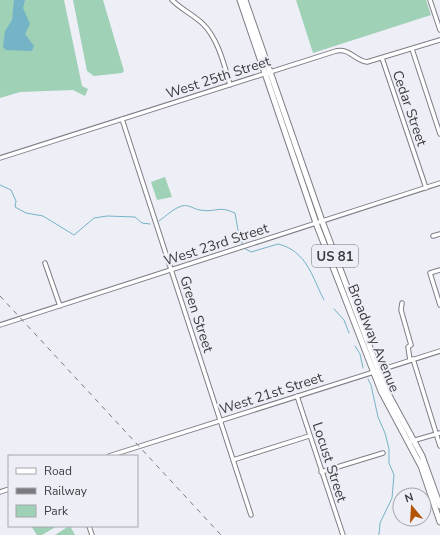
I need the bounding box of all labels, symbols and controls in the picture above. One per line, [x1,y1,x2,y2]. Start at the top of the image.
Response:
street label: West 25th Street [164,52,273,103]
street label: Cedar Street [388,68,431,149]
street label: West 23rd Street [161,219,271,270]
road number: US 81 [312,245,358,267]
street label: Green Street [175,273,218,355]
street label: Broadway Avenue [343,281,404,395]
street label: West 21st Street [217,368,325,419]
street label: Locust Street [308,420,351,505]
legend [8,455,138,527]
text: Road [44,463,72,479]
text: Railway [44,483,88,499]
north arrow [392,487,432,527]
text: N [403,490,415,506]
text: Park [44,503,69,519]

